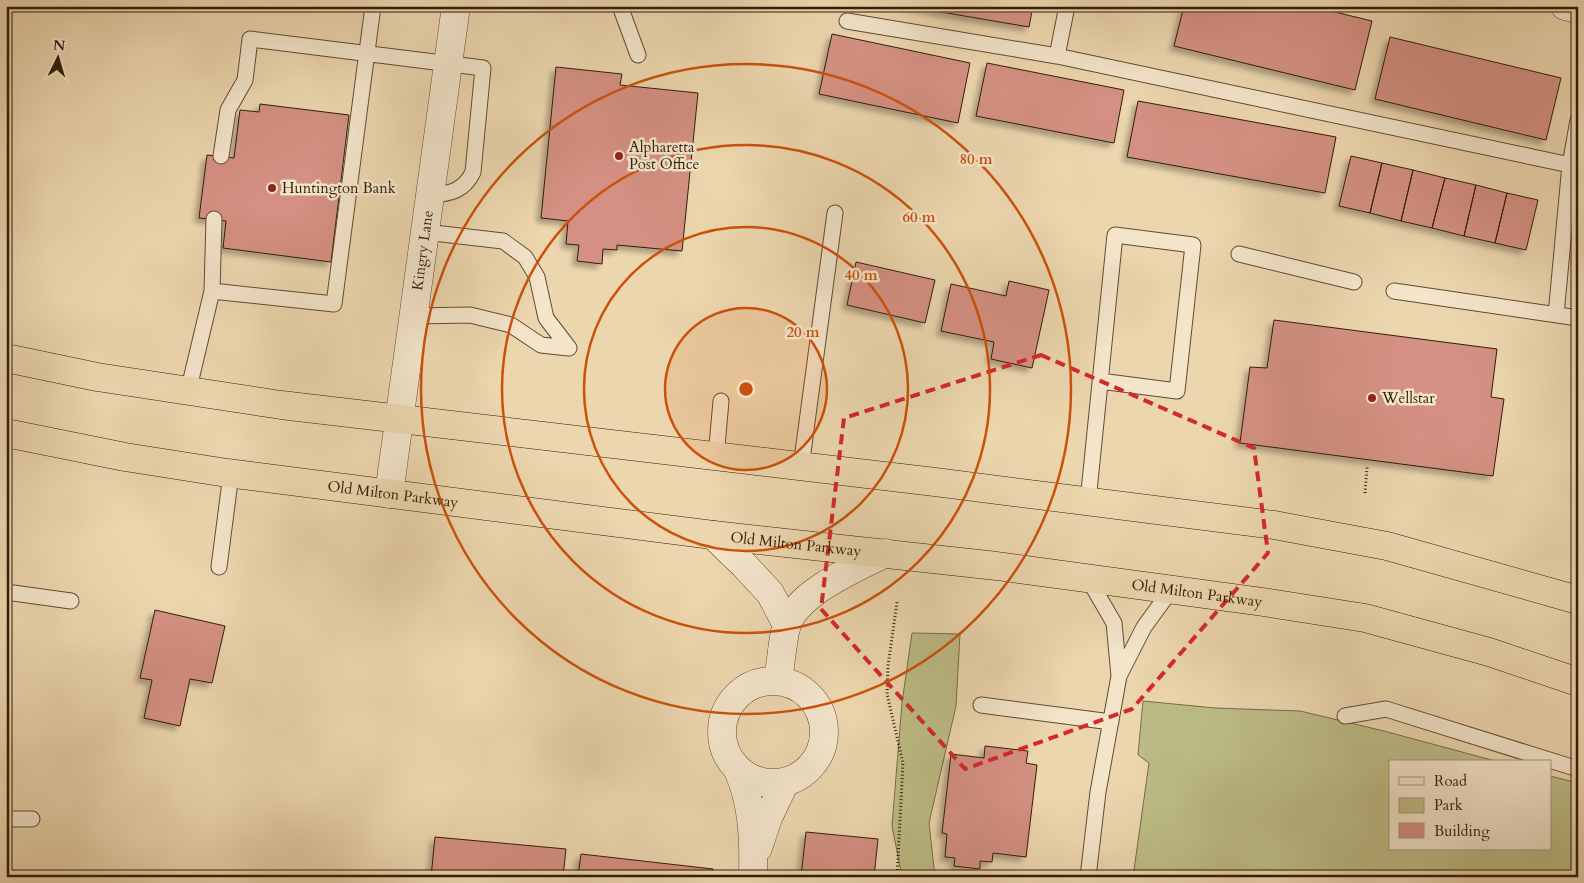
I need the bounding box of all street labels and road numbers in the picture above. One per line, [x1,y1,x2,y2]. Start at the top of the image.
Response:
street label: Kingry Lane [407,209,438,292]
street label: Old Milton Parkway [326,476,460,512]
street label: Old Milton Parkway [729,527,863,561]
street label: Old Milton Parkway [1130,574,1264,612]

